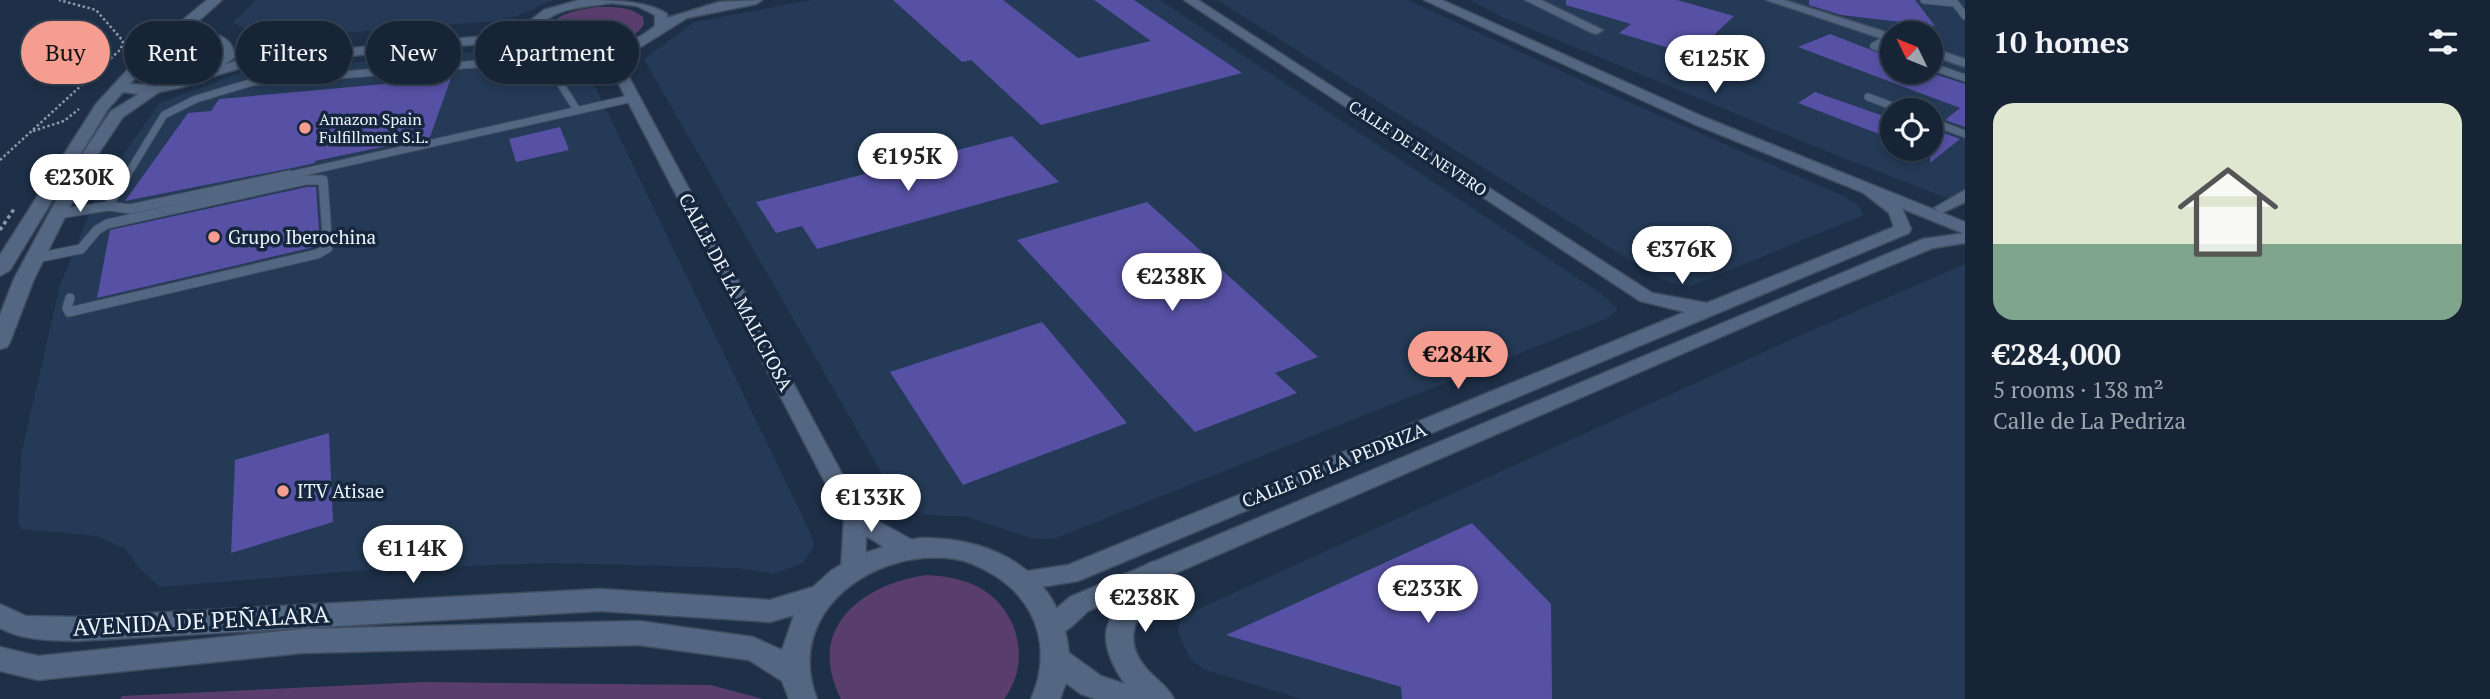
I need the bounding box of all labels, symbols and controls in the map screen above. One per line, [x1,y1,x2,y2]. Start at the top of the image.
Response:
chip: Buy [21,21,110,84]
chip: Rent [124,21,222,84]
chip: Filters [236,21,352,84]
chip: New [366,21,461,84]
chip: Apartment [475,21,639,84]
north arrow [1880,21,1942,84]
map controls [1880,21,1943,161]
text: 10 homes [1993,22,2129,62]
icon: filters [2424,23,2462,61]
pin: €125K [1666,36,1764,95]
text: €125K [1681,42,1749,73]
street label: CALLE DE EL NEVERO [1345,95,1491,201]
button: locate [1880,98,1943,161]
place label: Amazon Spain Fulfillment S.L. [319,108,428,148]
marker: Amazon Spain Fulfillment S.L. [297,120,313,136]
pin: €195K [859,134,957,193]
text: €195K [874,140,942,171]
icon: home [2165,149,2291,275]
pin: €230K [31,154,129,214]
text: €230K [46,161,114,192]
street label: CALLE DE LA MALICIOSA [674,188,799,395]
place label: Grupo Iberochina [228,224,377,249]
pin: €376K [1633,226,1731,286]
marker: Grupo Iberochina [206,229,222,245]
text: €376K [1648,233,1716,264]
pin: €238K [1123,254,1221,313]
text: €238K [1138,260,1206,291]
pin: €284K [1409,332,1507,391]
text: €284,000 [1993,334,2121,374]
text: €284K [1424,338,1492,369]
text: 5 rooms · 138 m² [1993,374,2164,405]
text: Calle de La Pedriza [1993,405,2186,436]
street label: CALLE DE LA PEDRIZA [1238,416,1430,513]
pin: €133K [822,475,920,534]
place label: ITV Atisae [297,478,384,503]
text: €133K [837,481,905,512]
marker: ITV Atisae [275,483,291,499]
pin: €114K [364,526,462,585]
text: €114K [379,532,447,563]
pin: €233K [1379,566,1477,625]
text: €233K [1394,572,1462,603]
pin: €238K [1096,574,1194,634]
text: €238K [1111,581,1179,612]
street label: AVENIDA DE PEÑALARA [72,598,330,643]

